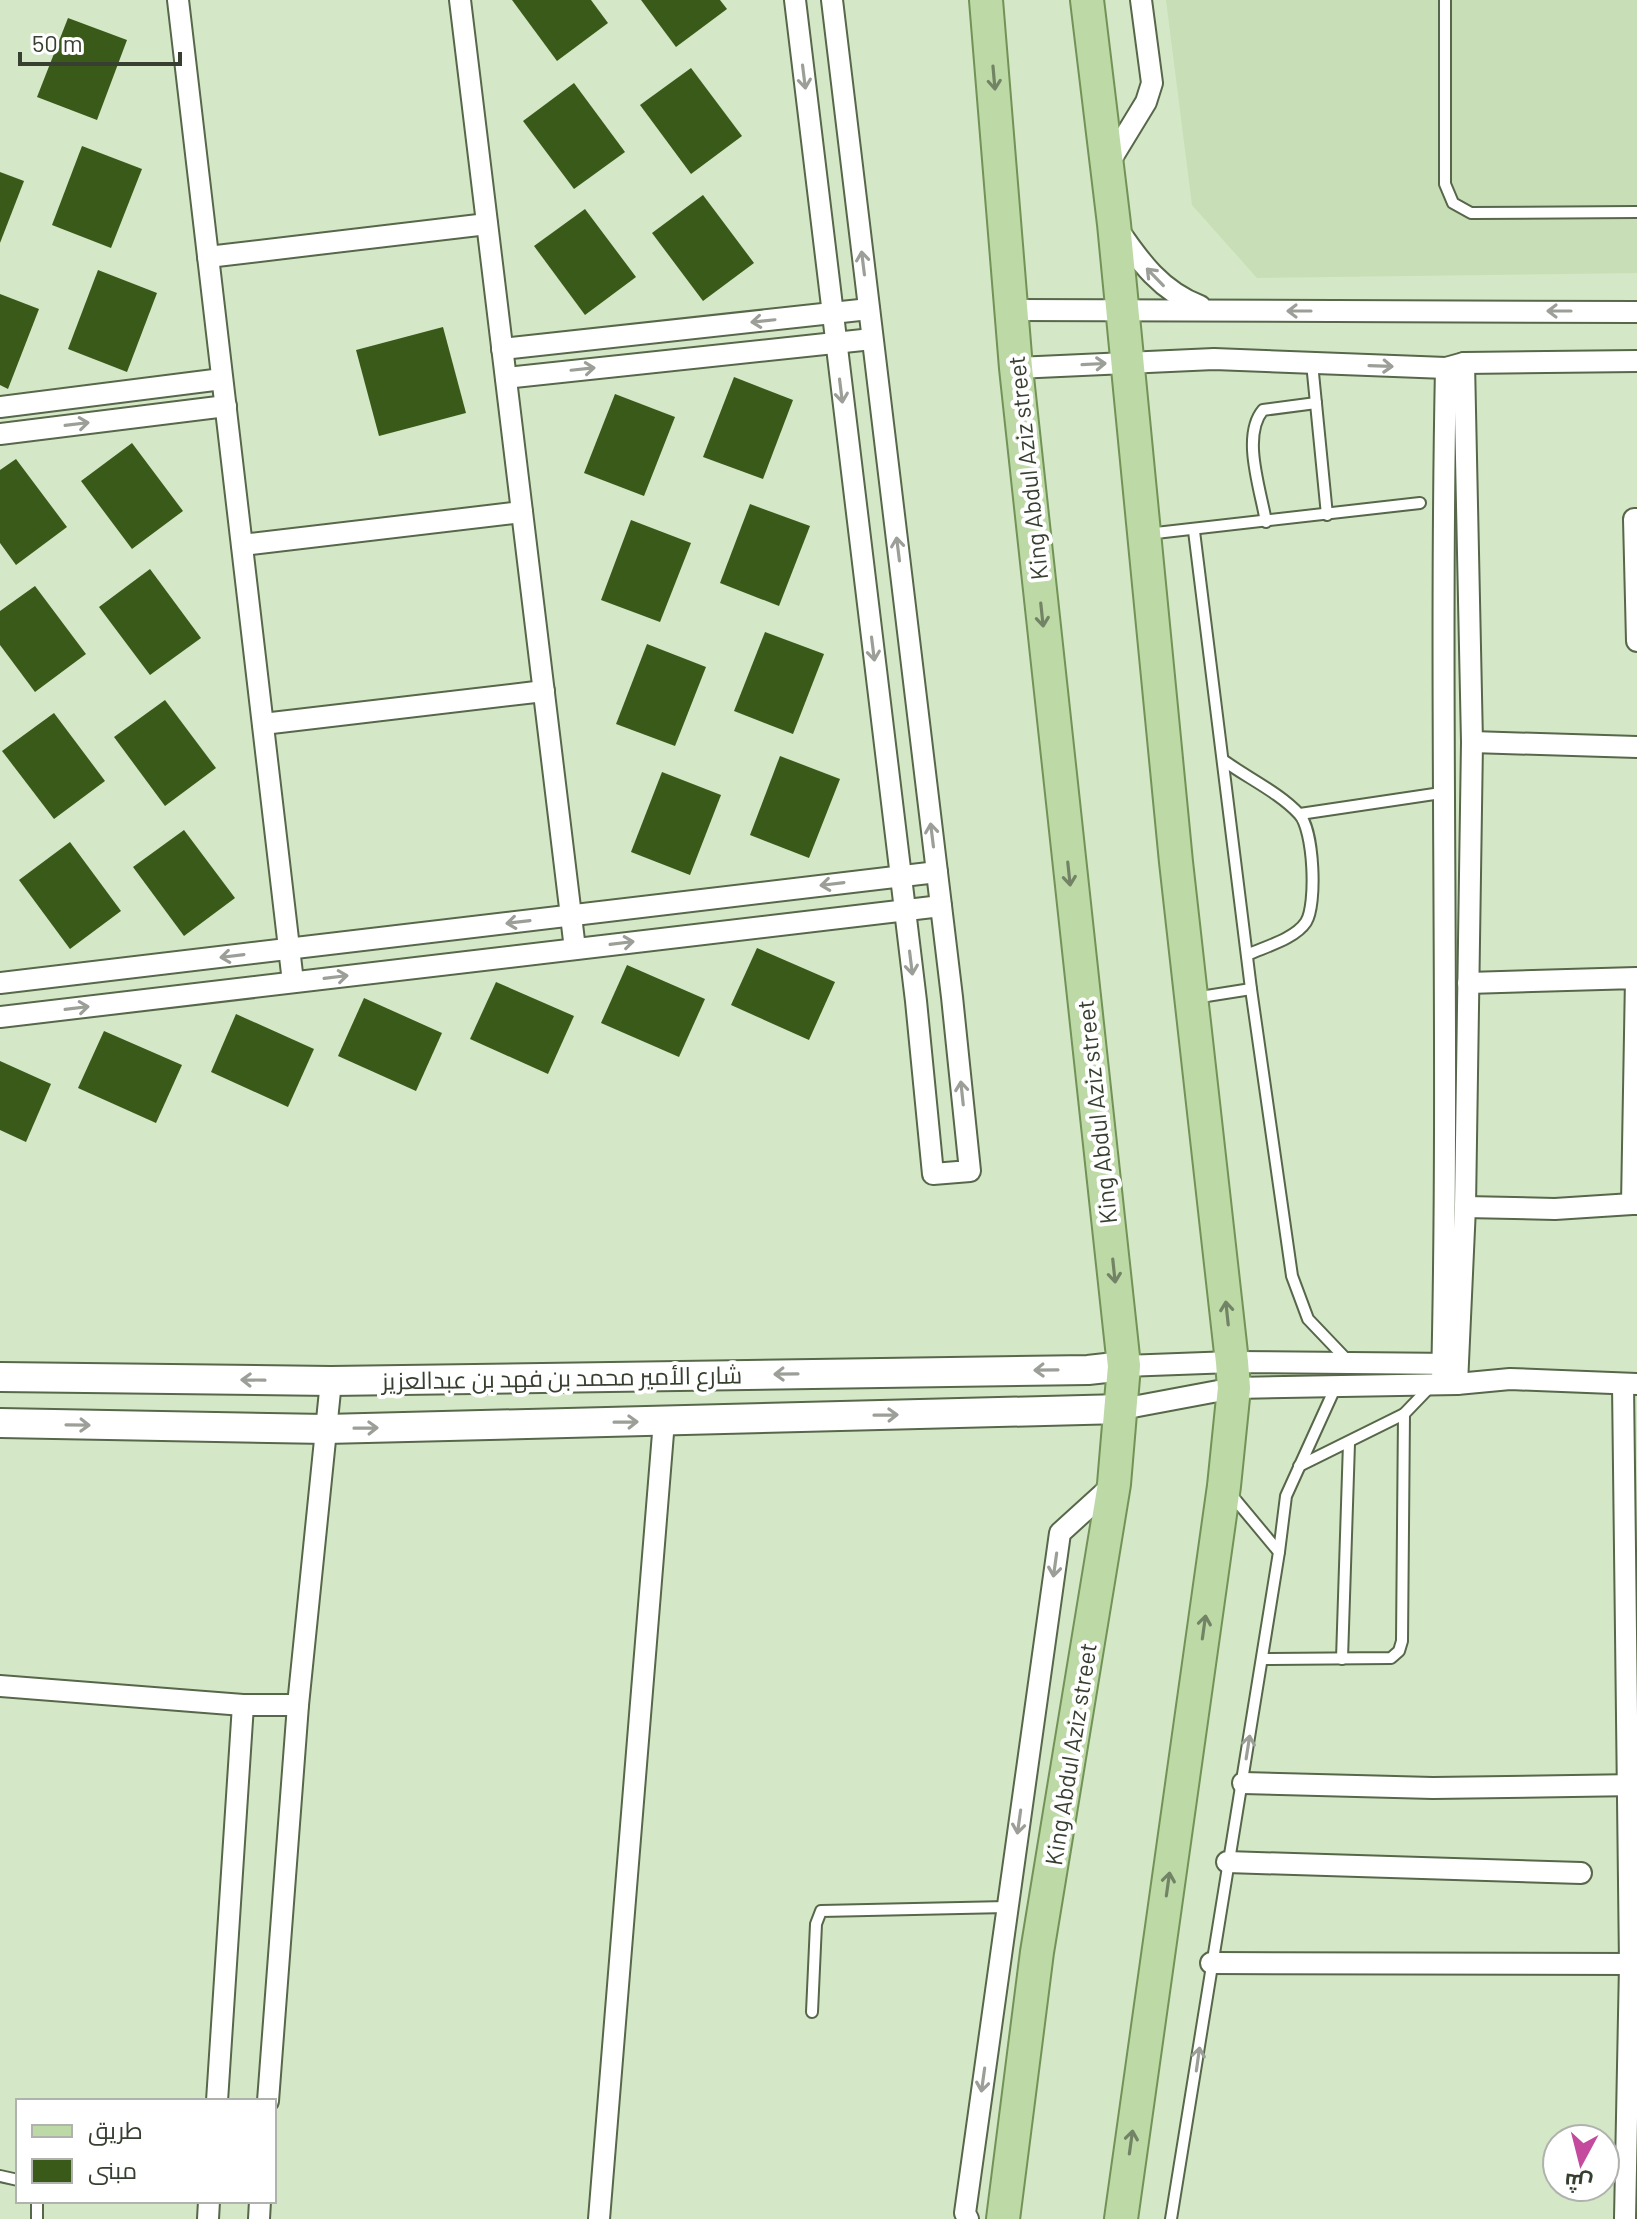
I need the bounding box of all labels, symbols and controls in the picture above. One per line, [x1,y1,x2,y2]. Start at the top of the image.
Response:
scale bar [20,16,180,66]
text: 50 m [32,28,83,57]
one-way arrow [797,64,812,90]
one-way arrow [987,64,1002,90]
one-way arrow [856,250,871,277]
one-way arrow [1145,267,1165,286]
one-way arrow [1286,303,1313,318]
one-way arrow [1546,304,1573,319]
one-way arrow [750,313,777,328]
street label: King Abdul Aziz street [1001,355,1053,581]
one-way arrow [1080,357,1107,372]
one-way arrow [1367,358,1394,373]
one-way arrow [569,362,596,377]
one-way arrow [834,377,849,404]
one-way arrow [64,417,90,432]
one-way arrow [890,536,905,563]
one-way arrow [1034,601,1049,628]
one-way arrow [865,635,880,662]
one-way arrow [925,822,940,849]
one-way arrow [1062,860,1077,887]
one-way arrow [820,877,845,892]
one-way arrow [505,914,532,929]
one-way arrow [609,935,634,950]
one-way arrow [219,948,246,963]
one-way arrow [904,950,919,975]
one-way arrow [323,969,348,984]
street label: King Abdul Aziz street [1070,999,1122,1225]
one-way arrow [64,1000,90,1015]
one-way arrow [954,1080,969,1107]
one-way arrow [1106,1257,1121,1284]
one-way arrow [1219,1300,1234,1327]
street label: شارع الأمير محمد بن فهد بن عبدالعزيز [379,1359,743,1398]
one-way arrow [1033,1363,1060,1378]
one-way arrow [773,1366,800,1382]
one-way arrow [240,1372,267,1388]
one-way arrow [872,1408,899,1423]
one-way arrow [612,1414,639,1429]
one-way arrow [64,1417,91,1433]
one-way arrow [352,1421,379,1436]
one-way arrow [1047,1552,1062,1577]
one-way arrow [1197,1615,1212,1640]
street label: King Abdul Aziz street [1038,1641,1102,1867]
one-way arrow [1242,1735,1257,1760]
one-way arrow [1011,1809,1026,1834]
one-way arrow [1161,1872,1176,1897]
one-way arrow [1191,2047,1206,2072]
one-way arrow [975,2067,990,2092]
legend [16,2099,276,2203]
text: طريق [88,2115,143,2146]
north arrow [1541,2123,1621,2203]
one-way arrow [1124,2129,1139,2156]
text: مبنى [88,2155,137,2185]
text: ش [1563,2167,1594,2198]

